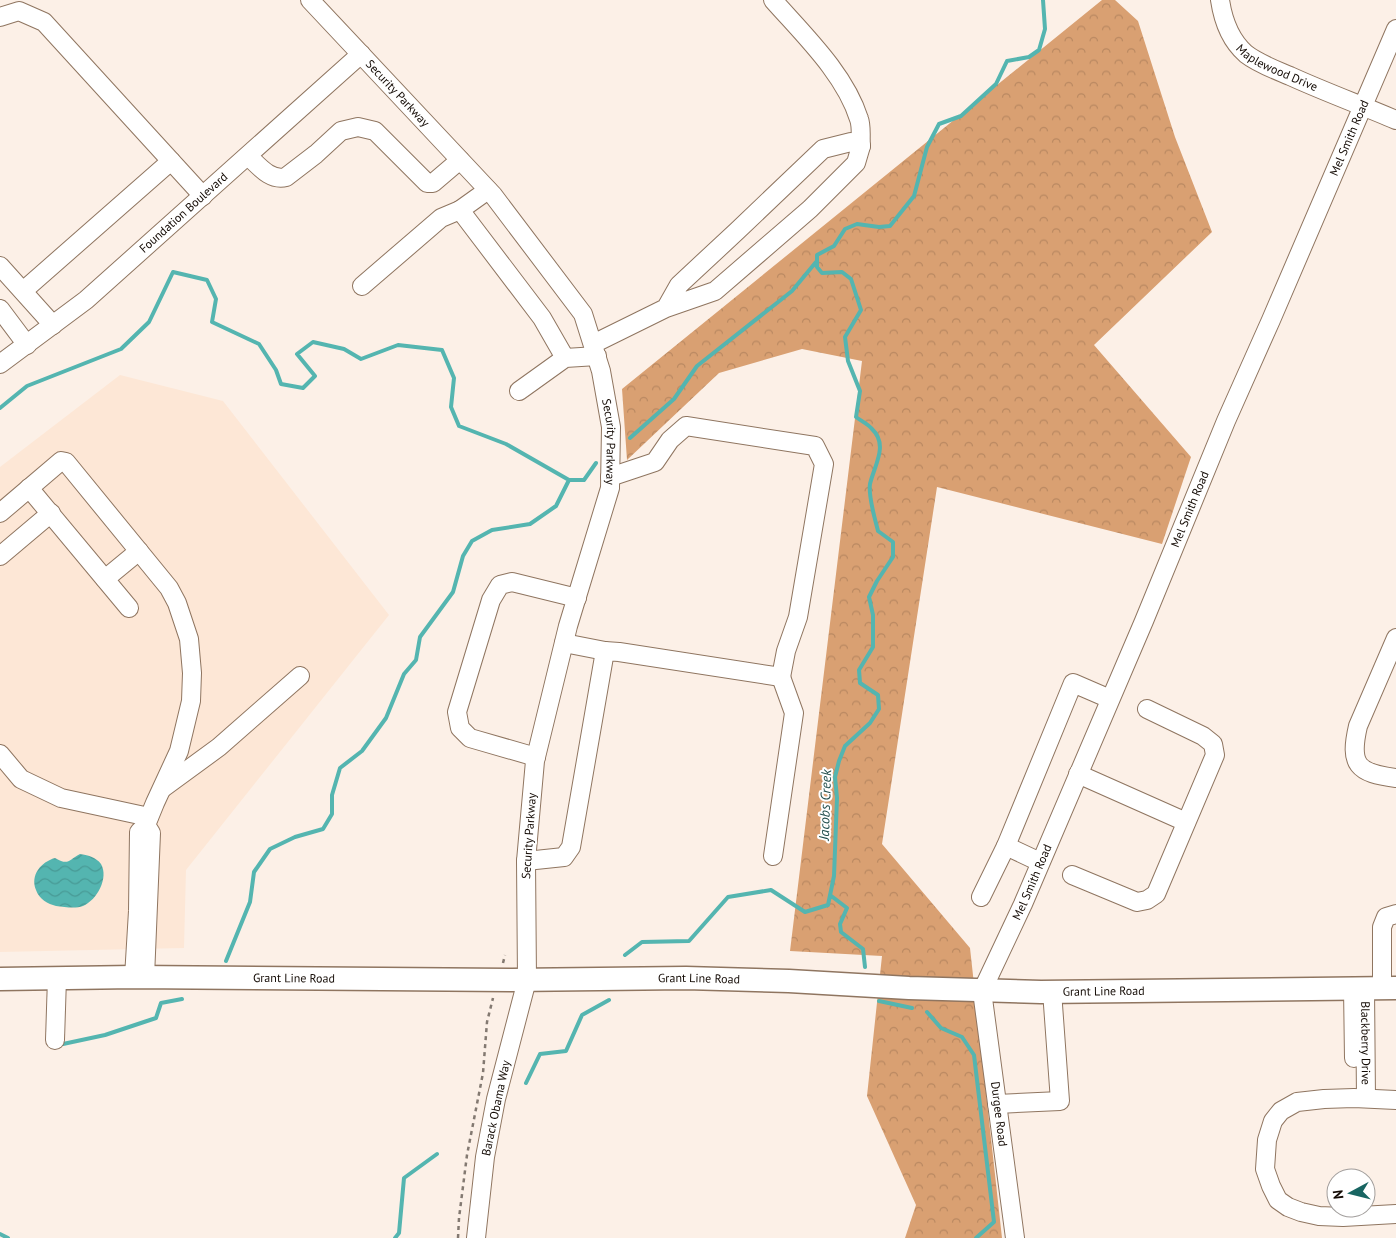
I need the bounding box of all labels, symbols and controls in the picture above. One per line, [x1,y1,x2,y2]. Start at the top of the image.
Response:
street label: Maplewood Drive [1233,41,1320,94]
street label: Security Parkway [363,56,433,130]
street label: Mel Smith Road [1326,98,1372,178]
street label: Foundation Boulevard [136,169,230,256]
street label: Security Parkway [599,398,619,485]
street label: Mel Smith Road [1167,469,1212,549]
water label: Jacobs Creek [815,769,835,842]
street label: Security Parkway [518,792,539,880]
street label: Mel Smith Road [1009,842,1055,922]
street label: Grant Line Road [253,970,335,986]
street label: Grant Line Road [658,970,740,987]
street label: Grant Line Road [1063,983,1145,999]
street label: Blackberry Drive [1358,1001,1374,1085]
street label: Barack Obama Way [478,1058,513,1157]
street label: Durgee Road [988,1081,1011,1147]
north arrow [1326,1168,1376,1218]
text: N [1329,1189,1348,1200]

